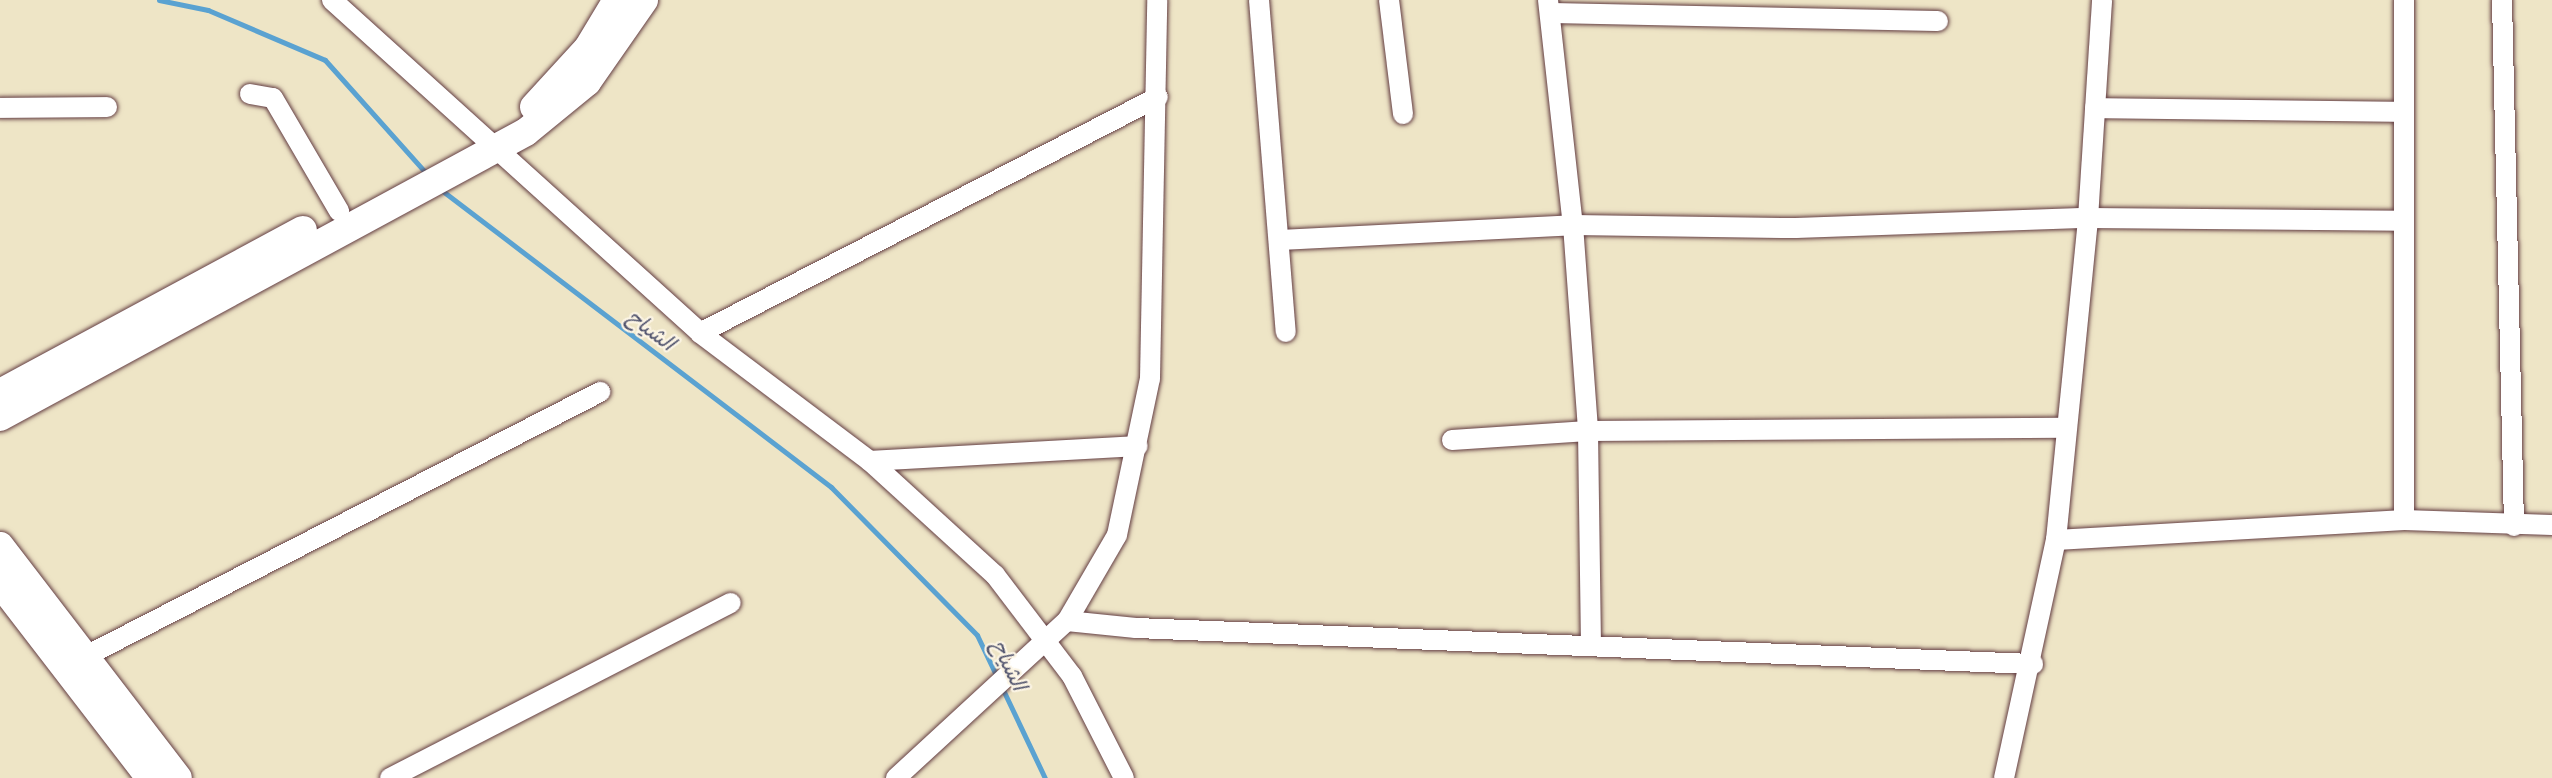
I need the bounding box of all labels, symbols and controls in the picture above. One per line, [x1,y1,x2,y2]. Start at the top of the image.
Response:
water label: الشياح [622,304,680,356]
water label: الشياح [986,636,1032,694]

